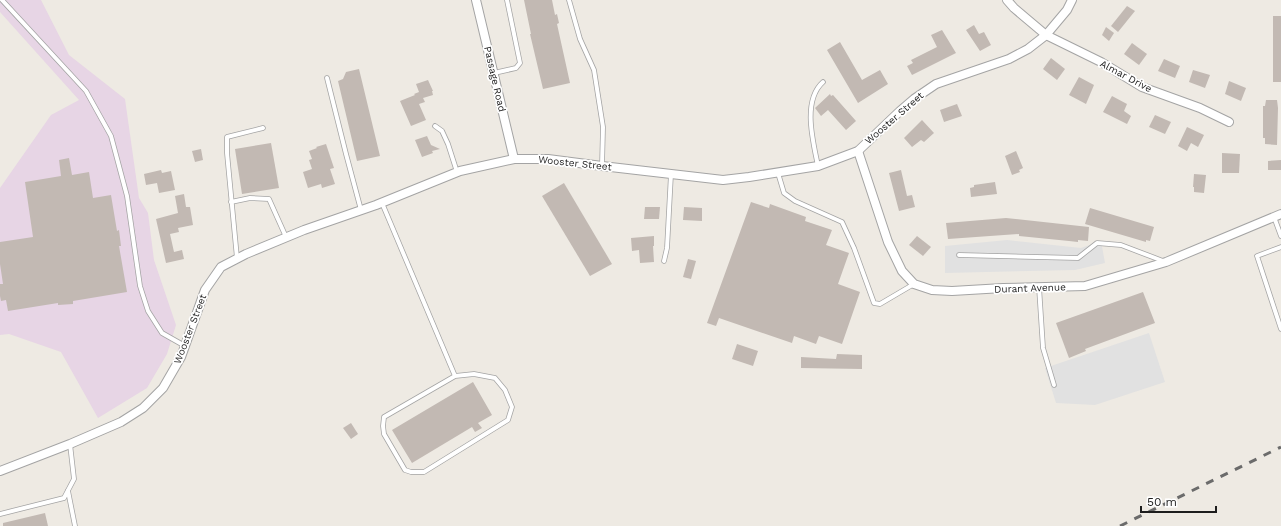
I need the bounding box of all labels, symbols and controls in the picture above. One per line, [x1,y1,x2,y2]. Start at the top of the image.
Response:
street label: Passage Road [482,45,508,113]
street label: Almar Drive [1098,58,1154,94]
street label: Wooster Street [863,89,926,146]
street label: Wooster Street [538,154,613,172]
street label: Durant Avenue [994,281,1066,295]
street label: Wooster Street [172,292,209,365]
scale bar [1141,488,1216,514]
text: 50 m [1147,495,1177,509]

